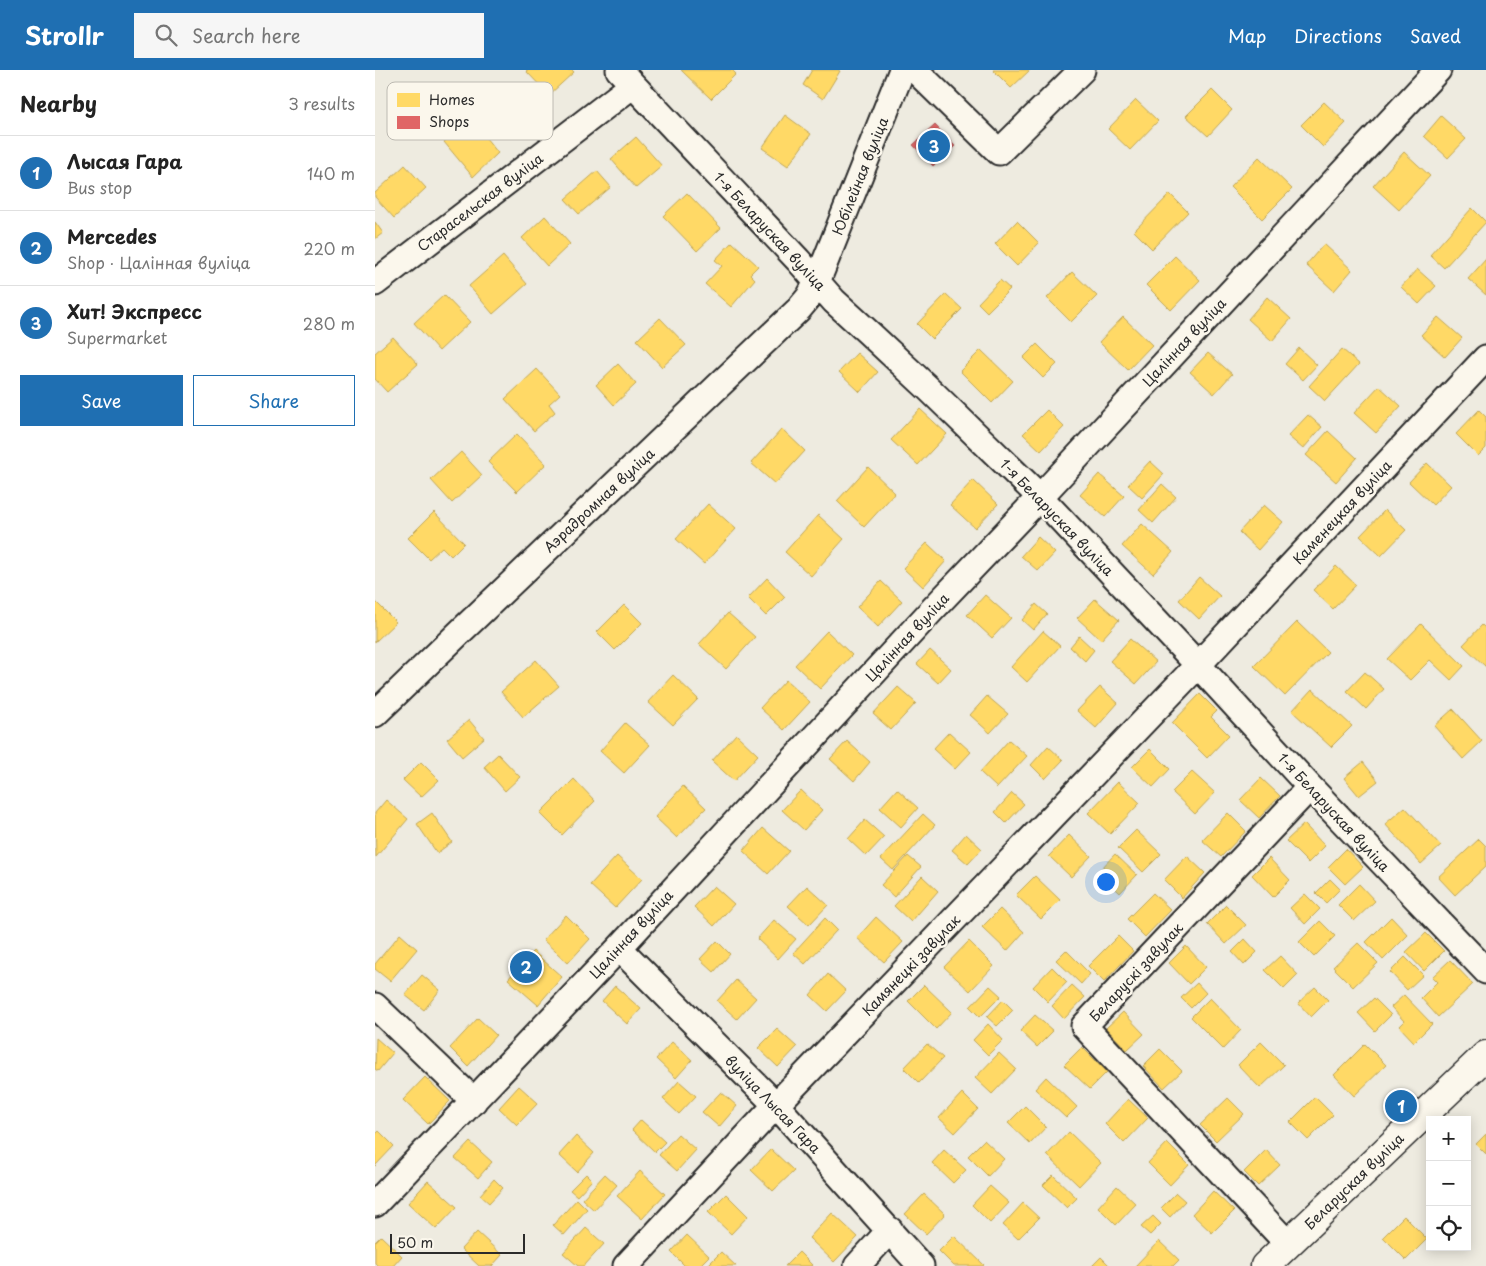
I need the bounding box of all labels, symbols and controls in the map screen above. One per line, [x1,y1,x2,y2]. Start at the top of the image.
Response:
search box [134,13,484,58]
text: Strollr [25,17,104,53]
icon: search [152,21,180,49]
text: Search here [192,21,301,49]
text: Map [1228,22,1266,49]
text: Directions [1294,22,1382,49]
text: Saved [1410,22,1461,49]
legend [387,82,553,140]
text: Nearby [20,87,97,119]
text: Homes [429,89,475,110]
text: 3 results [288,91,355,115]
text: Shops [429,111,469,132]
street label: Юбілейная вуліца [827,113,893,238]
pin: 3 [918,127,950,165]
text: Лысая Гара [67,147,183,175]
street label: Старасельская вуліца [413,147,548,256]
text: 1 [32,161,40,185]
text: 140 m [307,161,355,185]
street label: 1-я Беларуская вуліца [709,167,831,296]
text: Bus stop [67,175,132,199]
text: Mercedes [67,222,157,250]
text: 2 [30,236,42,260]
text: 220 m [304,236,355,260]
text: Shop · Цалінная вуліца [67,250,250,274]
street label: Цалінная вуліца [1137,293,1231,391]
text: Хит! Экспресс [67,297,202,325]
text: 3 [31,311,41,335]
text: 280 m [303,311,355,335]
text: Supermarket [67,325,167,349]
button: Save [20,375,183,426]
button: Share [193,375,355,426]
street label: Аэрадромная вуліца [539,443,659,557]
street label: 1-я Беларуская вуліца [995,454,1119,581]
street label: Каменецкая вуліца [1288,455,1396,569]
street label: Цалінная вуліца [860,588,954,686]
street label: 1-я Беларуская вуліца [1273,748,1395,877]
your location [1093,869,1119,895]
street label: Цалінная вуліца [584,885,678,983]
street label: Камянецкі завулак [857,909,965,1020]
street label: Беларускі завулак [1084,917,1188,1026]
pin: 2 [510,948,542,986]
street label: вуліца Лысая Гара [720,1050,826,1158]
pin: 1 [1385,1087,1417,1125]
map controls [1426,1116,1471,1251]
button: + [1426,1116,1471,1161]
street label: Беларуская вуліца [1300,1128,1409,1234]
button: − [1426,1161,1471,1206]
button: locate [1426,1206,1471,1251]
scale bar [390,1231,525,1254]
text: 50 m [397,1232,433,1253]

